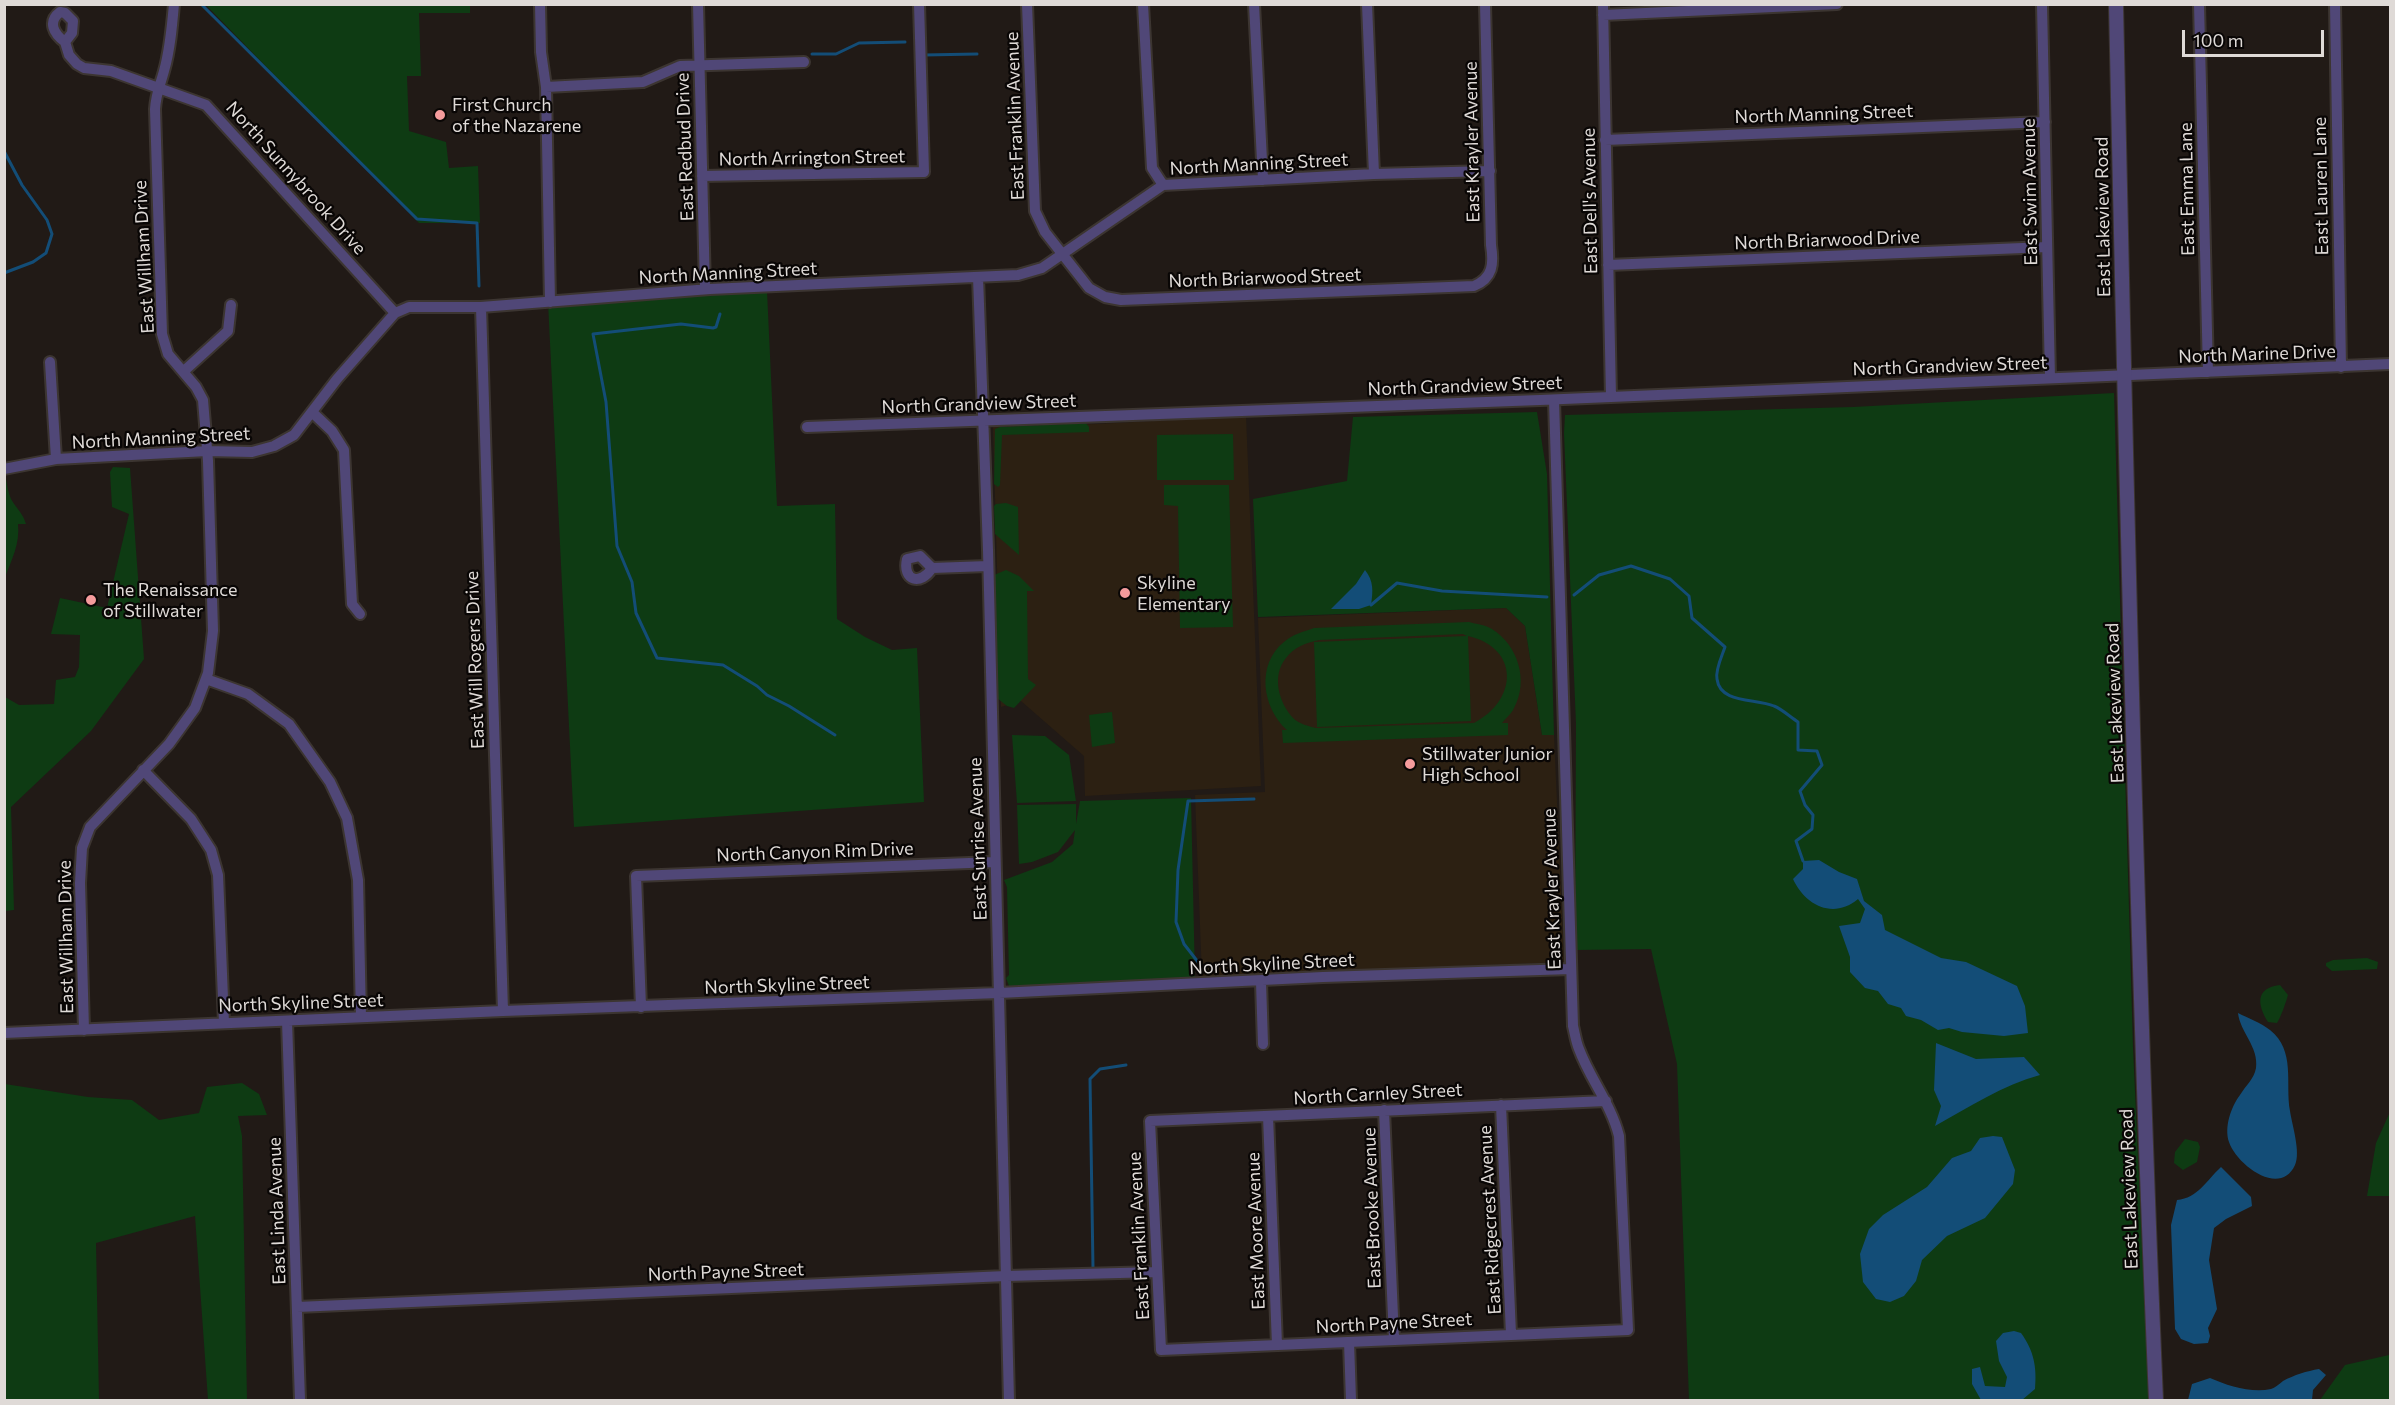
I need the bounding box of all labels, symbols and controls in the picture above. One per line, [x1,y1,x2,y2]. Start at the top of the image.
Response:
scale bar [2185,18,2328,56]
text: 100 m [2193,29,2243,51]
street label: East Franklin Avenue [1001,31,1029,201]
street label: East Krayler Avenue [1460,61,1484,223]
street label: East Redbud Drive [672,72,698,222]
place label: First Church of the Nazarene [452,94,581,136]
street label: North Sunnybrook Drive [221,97,371,259]
street label: North Manning Street [1734,100,1914,128]
marker: First Church of the Nazarene [433,108,447,122]
street label: East Lauren Lane [2309,117,2333,255]
street label: East Swim Avenue [2018,118,2042,266]
street label: East Emma Lane [2175,122,2199,256]
street label: East Dell's Avenue [1578,128,1602,274]
street label: East Lakeview Road [2091,137,2115,297]
street label: North Arrington Street [718,146,906,170]
street label: North Manning Street [1169,149,1349,179]
street label: East Willham Drive [129,180,159,334]
street label: North Briarwood Drive [1734,226,1920,254]
street label: North Manning Street [638,258,818,288]
street label: North Briarwood Street [1168,264,1362,292]
street label: North Marine Drive [2178,340,2336,368]
street label: North Grandview Street [1852,352,2048,380]
street label: North Grandview Street [1367,372,1563,400]
street label: North Grandview Street [881,390,1077,418]
street label: North Manning Street [71,423,251,453]
street label: East Will Rogers Drive [461,571,489,749]
place label: Skyline Elementary [1137,572,1231,614]
place label: The Renaissance of Stillwater [103,579,238,622]
marker: Skyline Elementary [1118,586,1132,600]
marker: The Renaissance of Stillwater [84,593,98,607]
street label: East Lakeview Road [2101,622,2129,784]
place label: Stillwater Junior High School [1422,743,1553,786]
street label: East Sunrise Avenue [964,757,992,921]
marker: Stillwater Junior High School [1403,757,1417,771]
street label: East Krayler Avenue [1538,808,1566,970]
street label: North Canyon Rim Drive [716,838,914,866]
street label: East Willham Drive [54,860,78,1014]
street label: North Skyline Street [1189,949,1355,979]
street label: North Skyline Street [704,971,870,999]
street label: North Skyline Street [218,989,384,1017]
street label: North Carnley Street [1293,1079,1463,1109]
street label: East Lakeview Road [2115,1108,2143,1270]
street label: East Ridgecrest Avenue [1474,1125,1506,1315]
street label: East Brooke Avenue [1358,1127,1386,1289]
street label: East Linda Avenue [264,1137,290,1285]
street label: East Franklin Avenue [1124,1151,1154,1321]
street label: East Moore Avenue [1242,1152,1270,1310]
street label: North Payne Street [647,1258,805,1286]
street label: North Payne Street [1315,1308,1473,1338]

